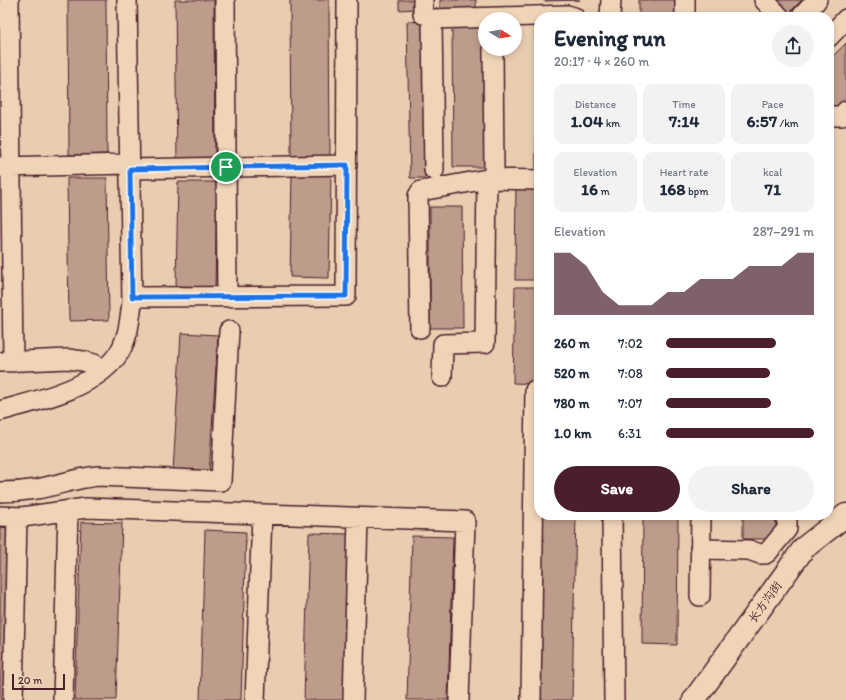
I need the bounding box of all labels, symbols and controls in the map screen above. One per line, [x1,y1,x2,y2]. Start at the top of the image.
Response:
north arrow [478,12,522,56]
map controls [478,12,522,56]
text: Evening run [554,25,666,52]
button: share [772,25,814,67]
text: 20:17 · 4 × 260 m [554,54,649,69]
text: Distance [575,98,616,111]
text: Time [672,98,696,111]
text: Pace [762,98,784,111]
text: 1.04 [570,111,603,131]
text: 7:14 [669,111,699,131]
text: 6:57 [747,111,777,131]
text: km [603,117,620,130]
text: /km [777,117,799,130]
pin [209,150,243,184]
icon: arrive [215,156,237,178]
text: Elevation [573,166,617,179]
text: Heart rate [660,166,708,179]
text: kcal [763,166,782,179]
text: 16 [581,179,598,199]
text: 168 [659,179,686,199]
text: 71 [764,179,781,199]
text: m [598,185,610,198]
text: bpm [686,185,709,198]
text: Elevation [554,224,606,239]
text: 287–291 m [753,224,814,239]
text: 260 m [554,336,590,351]
text: 7:02 [618,336,642,351]
text: 520 m [554,366,590,381]
text: 7:08 [618,366,643,381]
text: 780 m [554,396,589,411]
text: 7:07 [618,396,642,411]
text: 1.0 km [554,426,591,441]
text: 6:31 [618,426,641,441]
button: Save [554,466,680,512]
button: Share [688,466,814,512]
street label: 长方沟街 [745,578,785,626]
scale bar [12,672,65,691]
text: 20 m [18,674,42,687]

